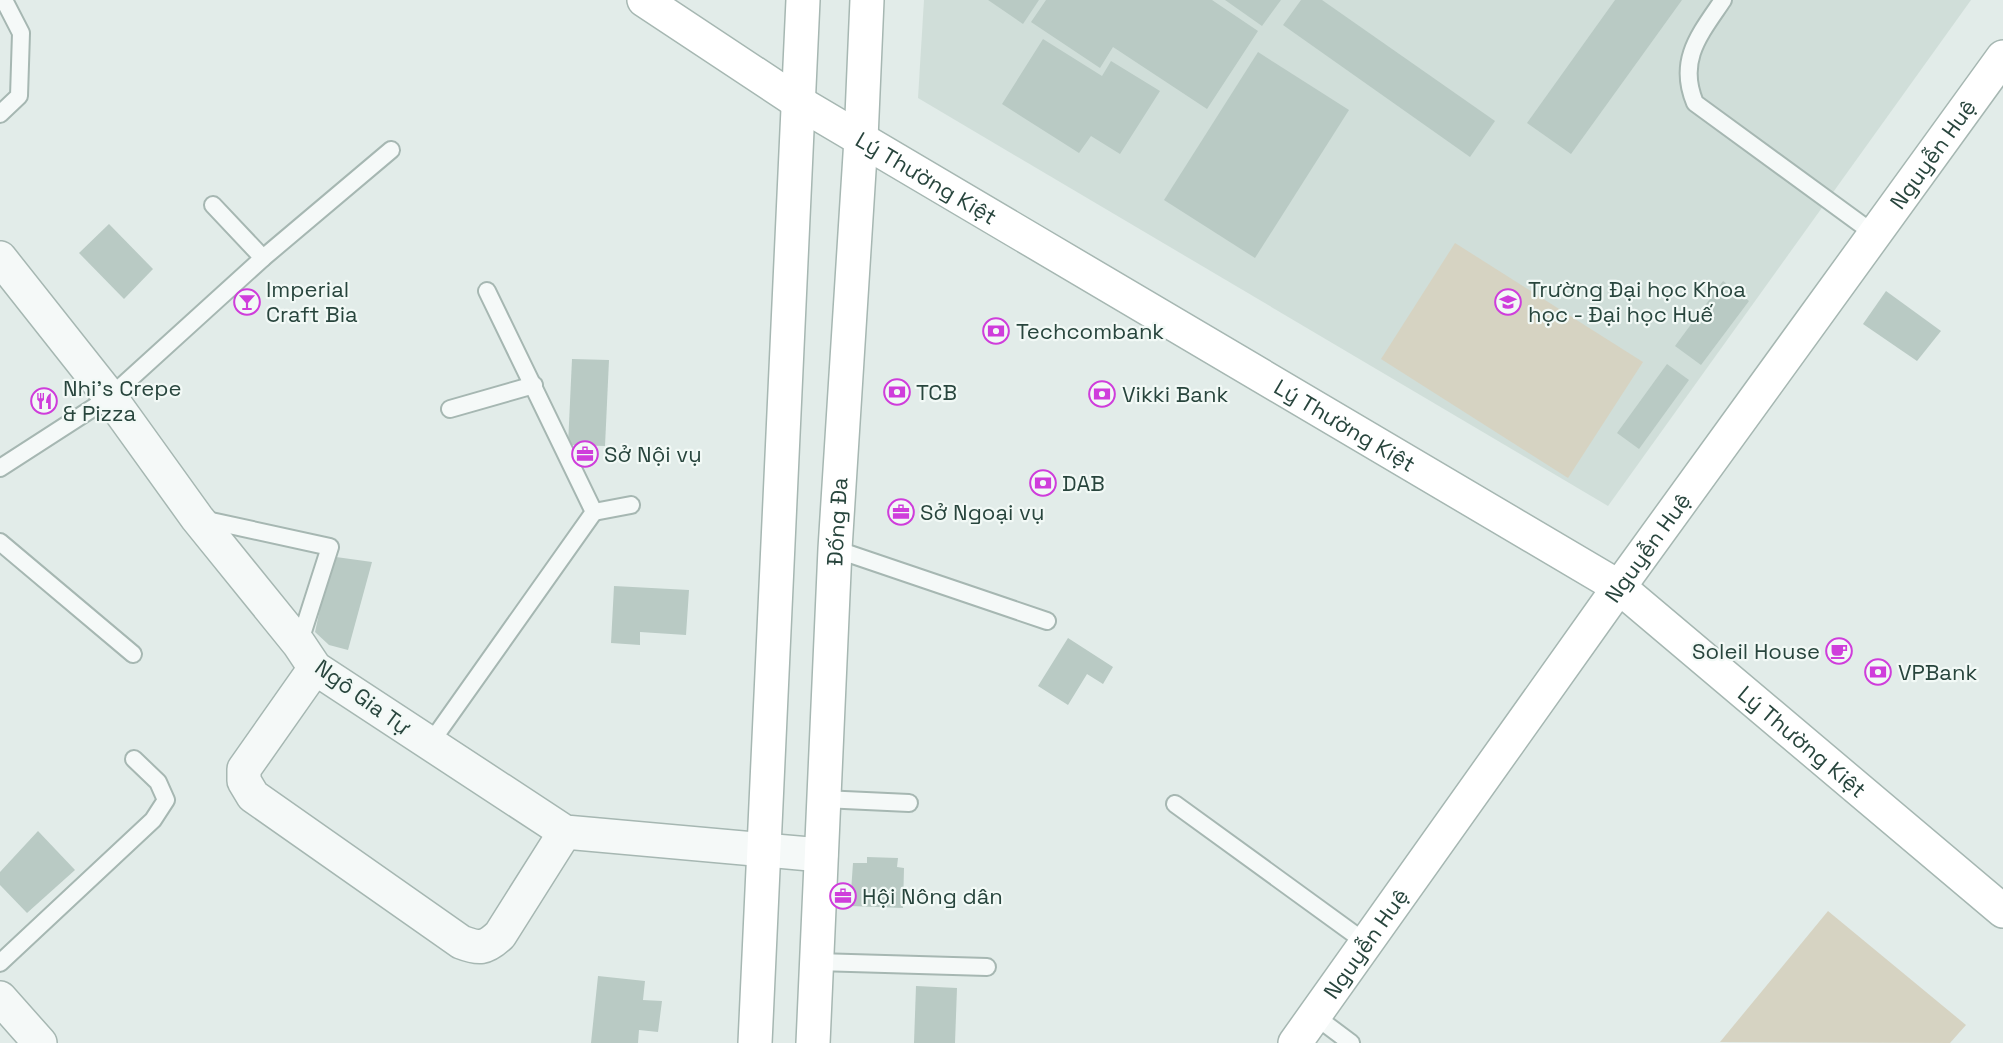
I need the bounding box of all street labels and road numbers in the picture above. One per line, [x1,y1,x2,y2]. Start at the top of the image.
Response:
street label: Nguyễn Huệ [1884,94,1982,214]
street label: Lý Thường Kiệt [851,125,1002,231]
street label: Lý Thường Kiệt [1269,373,1421,478]
street label: Đống Đa [820,476,854,566]
street label: Nguyễn Huệ [1598,487,1697,608]
street label: Ngô Gia Tự [310,653,417,741]
street label: Lý Thường Kiệt [1732,679,1872,804]
street label: Nguyễn Huệ [1317,883,1414,1004]

